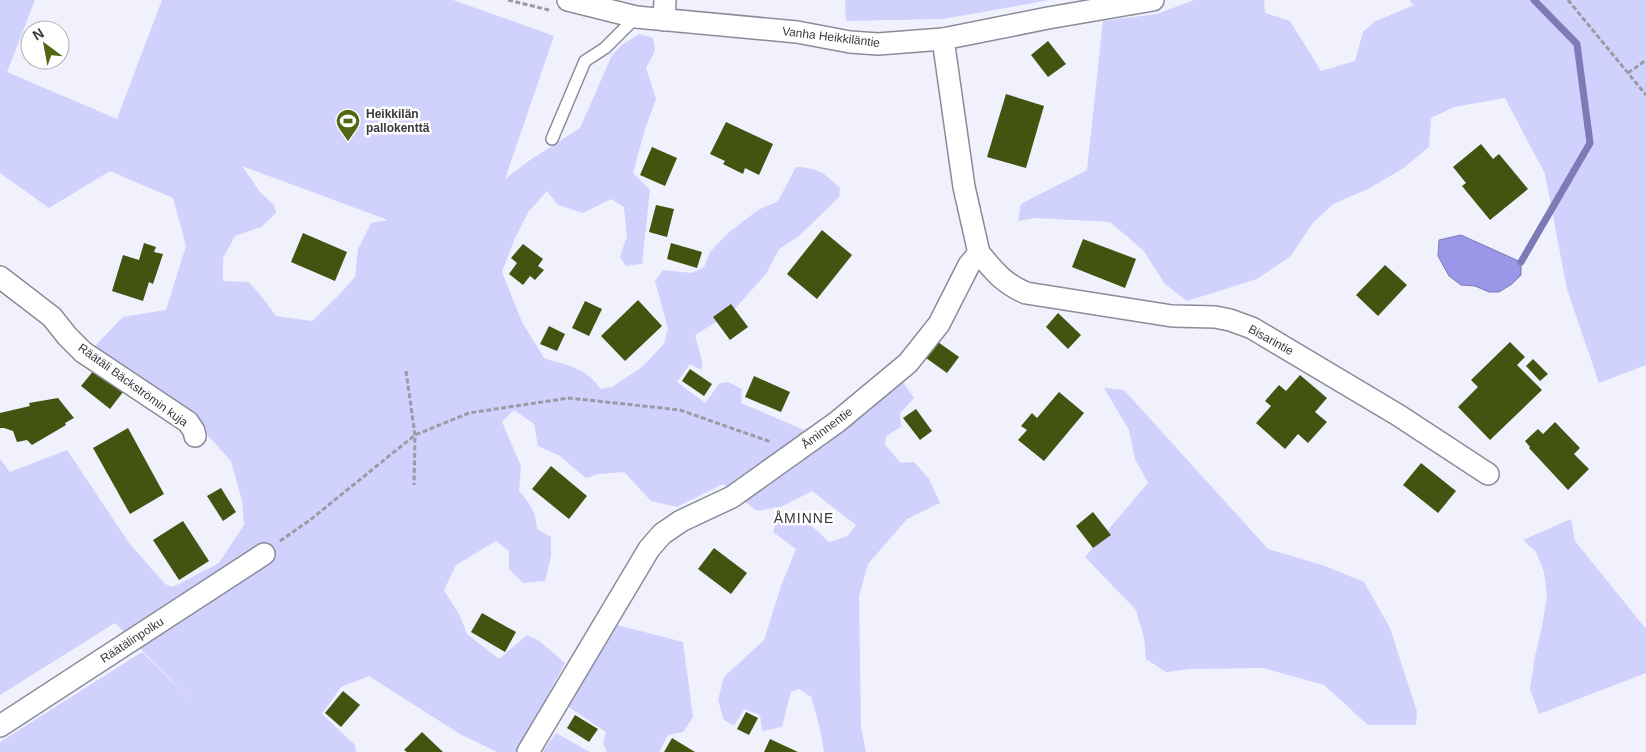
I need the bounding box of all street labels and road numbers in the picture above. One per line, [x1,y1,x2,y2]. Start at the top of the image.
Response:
street label: Vanha Heikkiläntie [781,24,881,50]
street label: Bisarintie [1246,322,1296,358]
street label: Räätäli Bäckströmin kuja [75,341,191,430]
street label: Åminnentie [798,403,855,452]
street label: Räätälinpolku [98,614,166,666]

